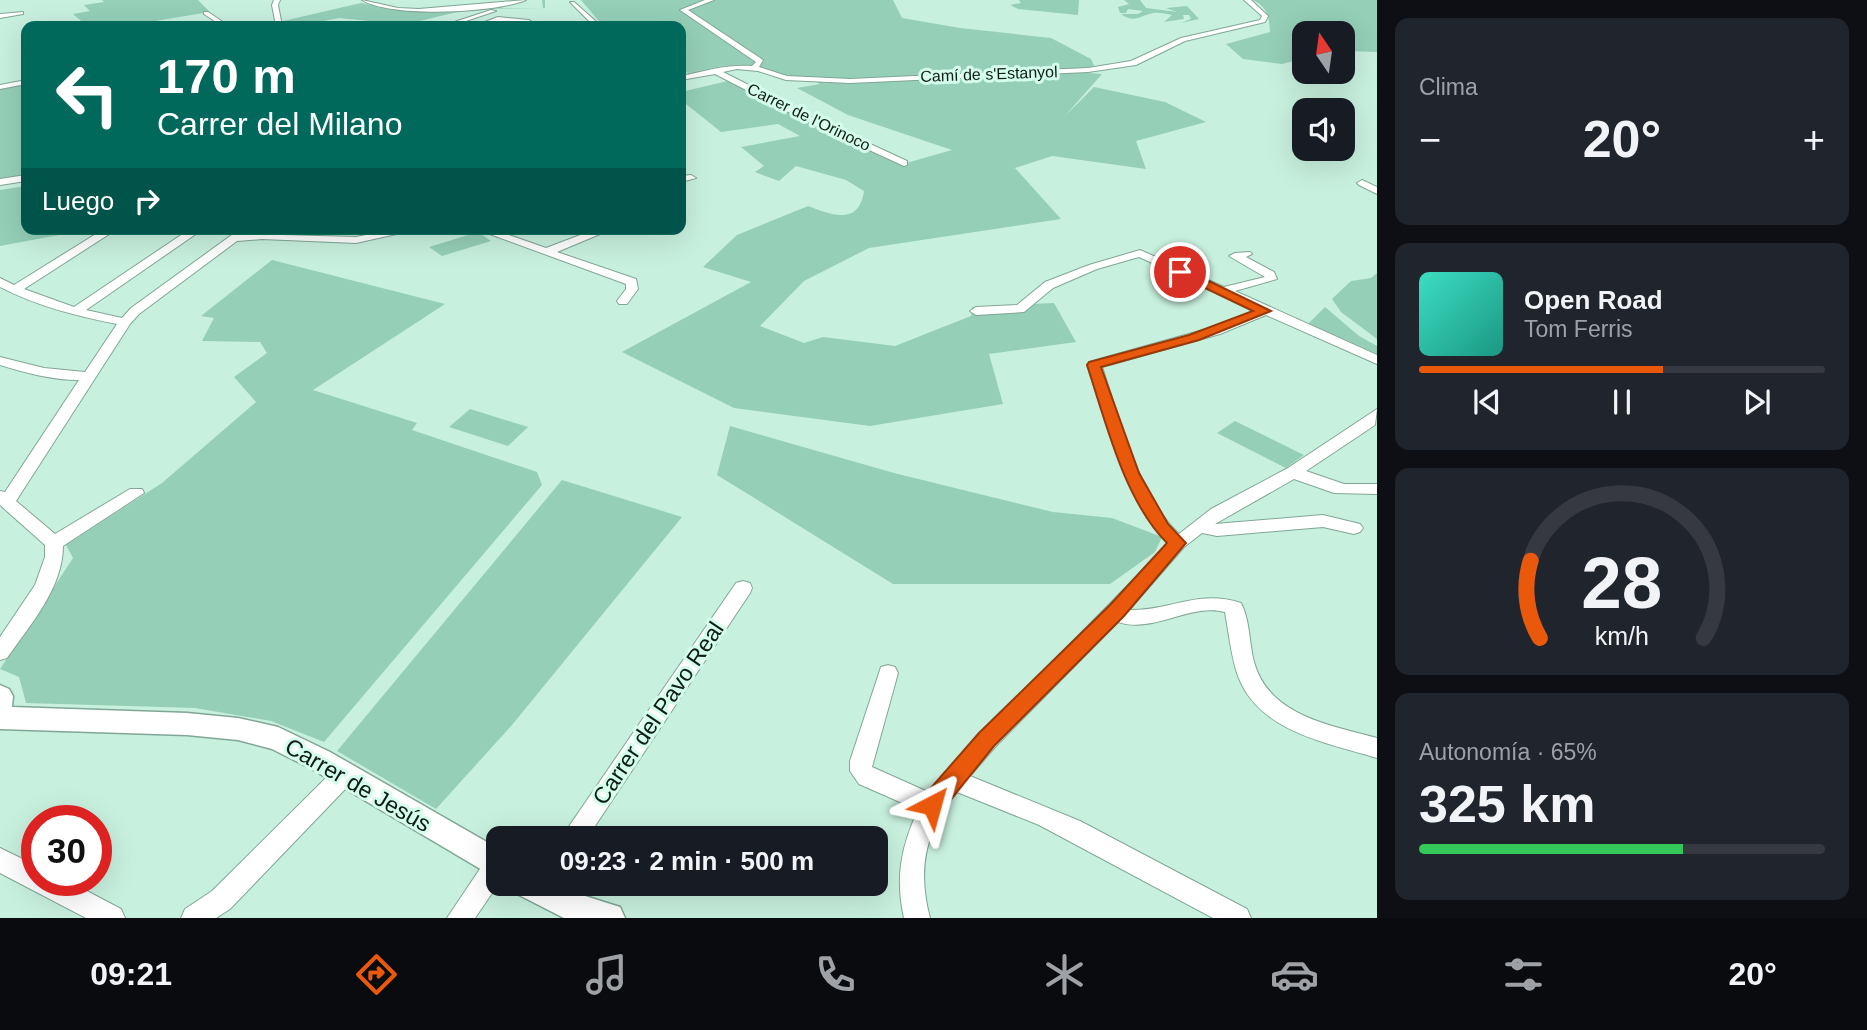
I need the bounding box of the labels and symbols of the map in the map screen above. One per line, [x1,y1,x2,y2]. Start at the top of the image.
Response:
north arrow [1292,21,1354,84]
street label: Camí de s'Estanyol [920,63,1058,85]
street label: Carrer de l'Orinoco [745,80,873,154]
pin [1150,242,1210,302]
street label: Carrer del Pavo Real [587,617,729,809]
street label: Carrer de Jesús [281,733,435,837]
position arrow [895,768,969,842]
speed limit sign: 30 [21,805,112,896]

